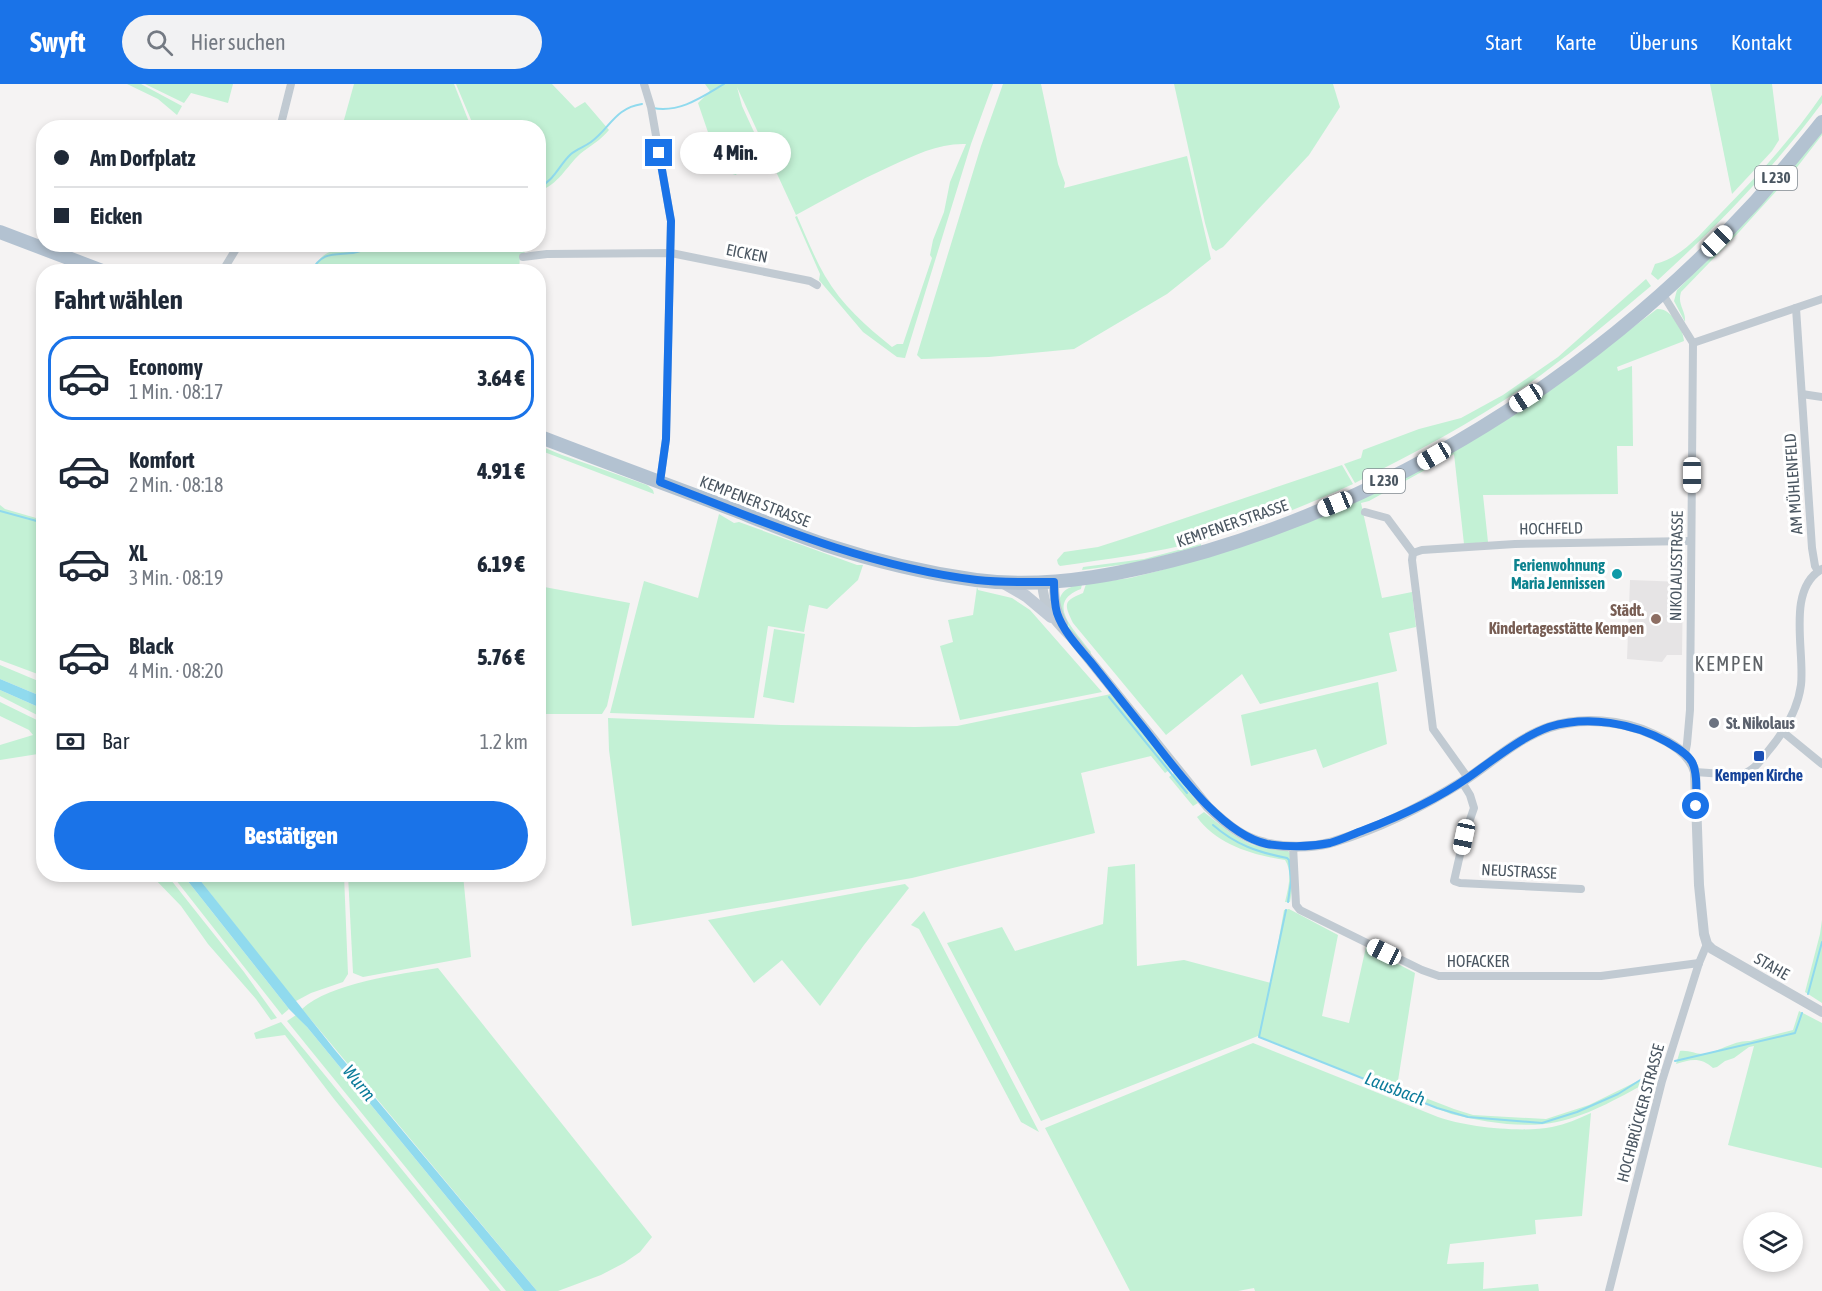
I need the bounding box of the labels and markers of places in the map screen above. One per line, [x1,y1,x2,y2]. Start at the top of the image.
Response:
place label: Ferienwohnung Maria Jennissen [1511,556,1605,592]
marker: Ferienwohnung Maria Jennissen [1610,567,1624,581]
place label: Städt. Kindertagesstätte Kempen [1489,601,1644,637]
marker: Städt. Kindertagesstätte Kempen [1649,612,1663,626]
place label: St. Nikolaus [1726,714,1795,732]
marker: St. Nikolaus [1707,716,1721,730]
marker: Kempen Kirche [1752,749,1766,763]
place label: Kempen Kirche [1715,766,1803,784]

